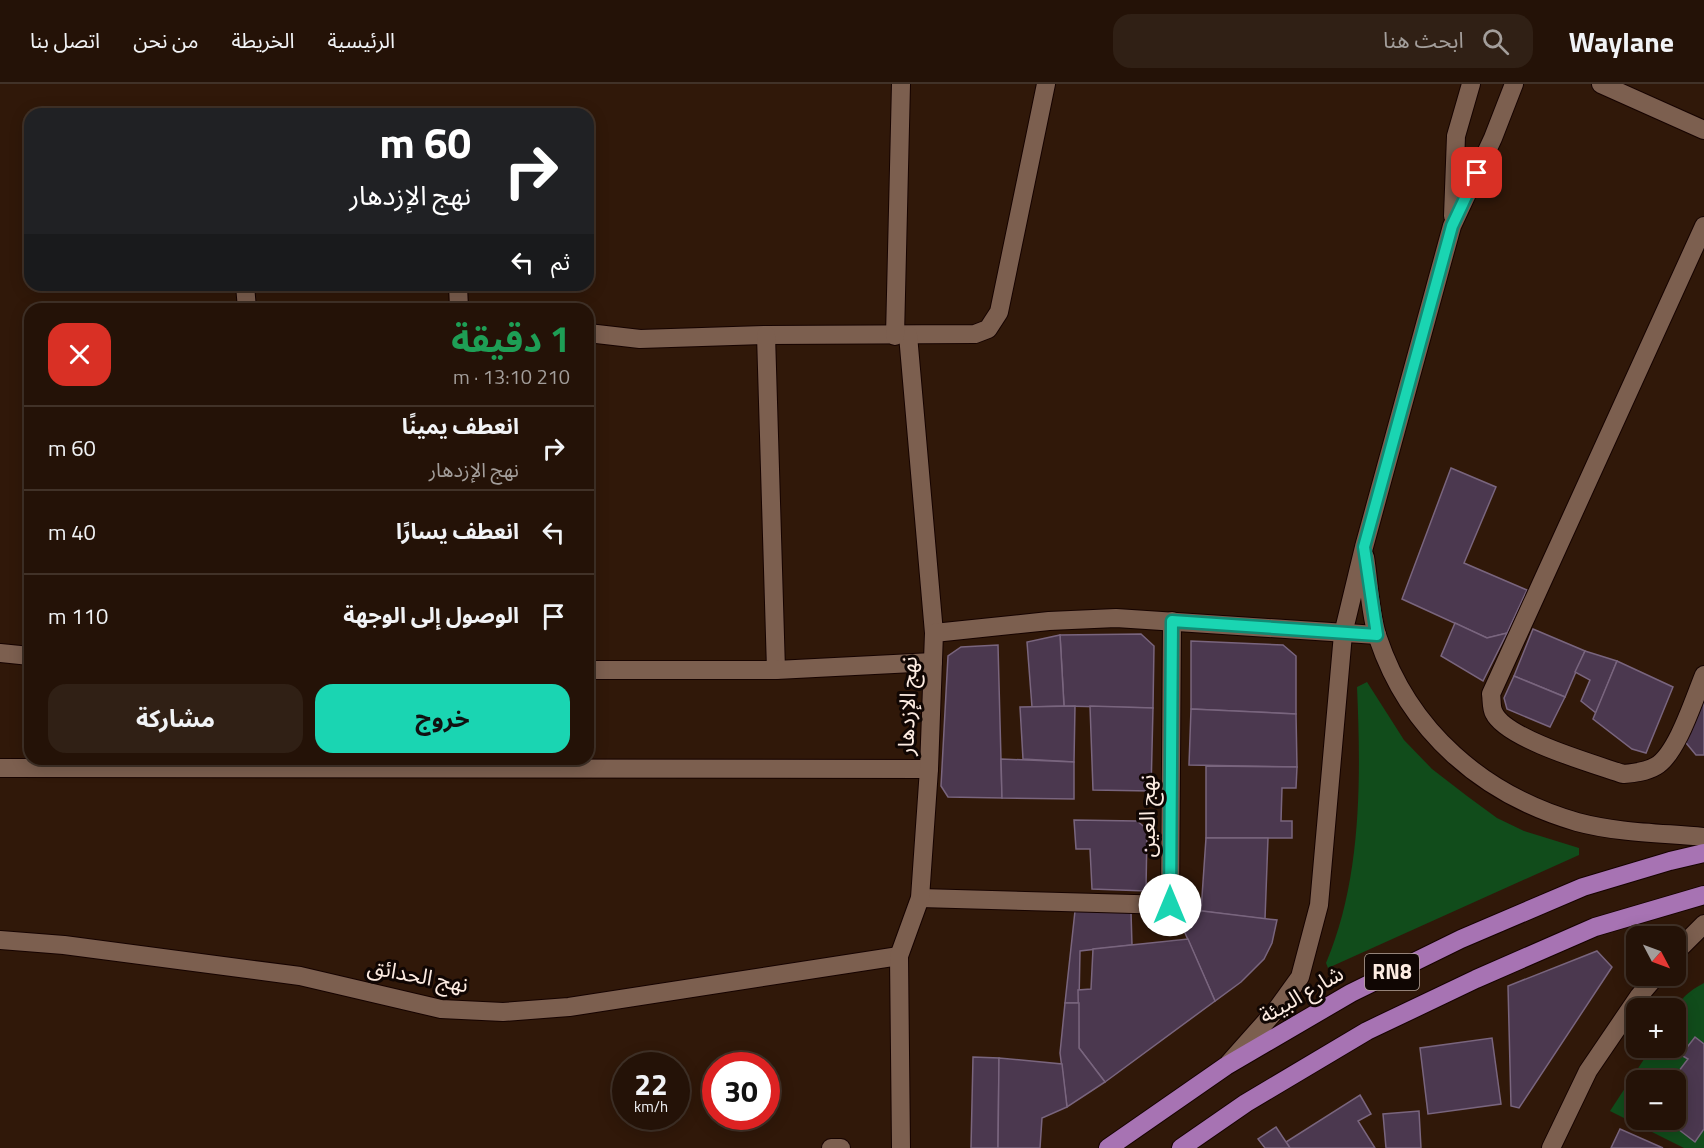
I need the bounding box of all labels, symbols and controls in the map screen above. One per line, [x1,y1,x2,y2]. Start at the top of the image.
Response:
search box [1113,14,1533,68]
text: Waylane [1569,20,1674,63]
text: ابحث هنا [1383,23,1464,57]
text: اتصل بنا [30,24,100,56]
text: من نحن [133,24,198,56]
text: الخريطة [231,24,294,56]
text: الرئيسية [327,24,395,56]
icon: search [1479,25,1512,58]
text: 60 m [379,110,471,174]
icon: right [492,132,570,210]
pin [1451,147,1502,198]
icon: arrive [1460,156,1493,189]
text: نهج الإزدهار [349,174,471,215]
text: ثم [551,245,570,279]
icon: left [506,246,539,279]
text: 1 دقيقة [451,311,570,366]
button: close [48,323,111,386]
text: 210 m · 13:10 [453,361,570,392]
text: انعطف يمينًا [402,409,519,443]
text: 60 m [48,431,96,465]
icon: right [537,432,570,465]
text: نهج الإزدهار [429,454,519,485]
text: انعطف يسارًا [396,514,519,548]
text: 40 m [48,515,96,549]
icon: left [537,516,570,549]
text: الوصول إلى الوجهة [343,598,519,632]
text: 110 m [48,599,108,633]
icon: arrive [537,600,570,633]
street label: نهج الإزدهار [888,656,926,757]
button: مشاركة [48,684,303,753]
button: خروج [315,684,570,753]
street label: نهج العين [1130,775,1164,857]
position arrow [1138,873,1202,937]
north arrow [1626,926,1686,986]
map controls [1626,926,1686,1130]
street label: نهج الحدائق [365,949,471,1001]
road number: RN8 [1365,954,1419,990]
street label: شارع البيئة [1252,956,1350,1032]
button: + [1626,998,1686,1058]
speed limit sign: 30 [702,1052,780,1130]
text: 22 [634,1061,668,1107]
button: − [1626,1070,1686,1130]
text: km/h [634,1095,668,1118]

